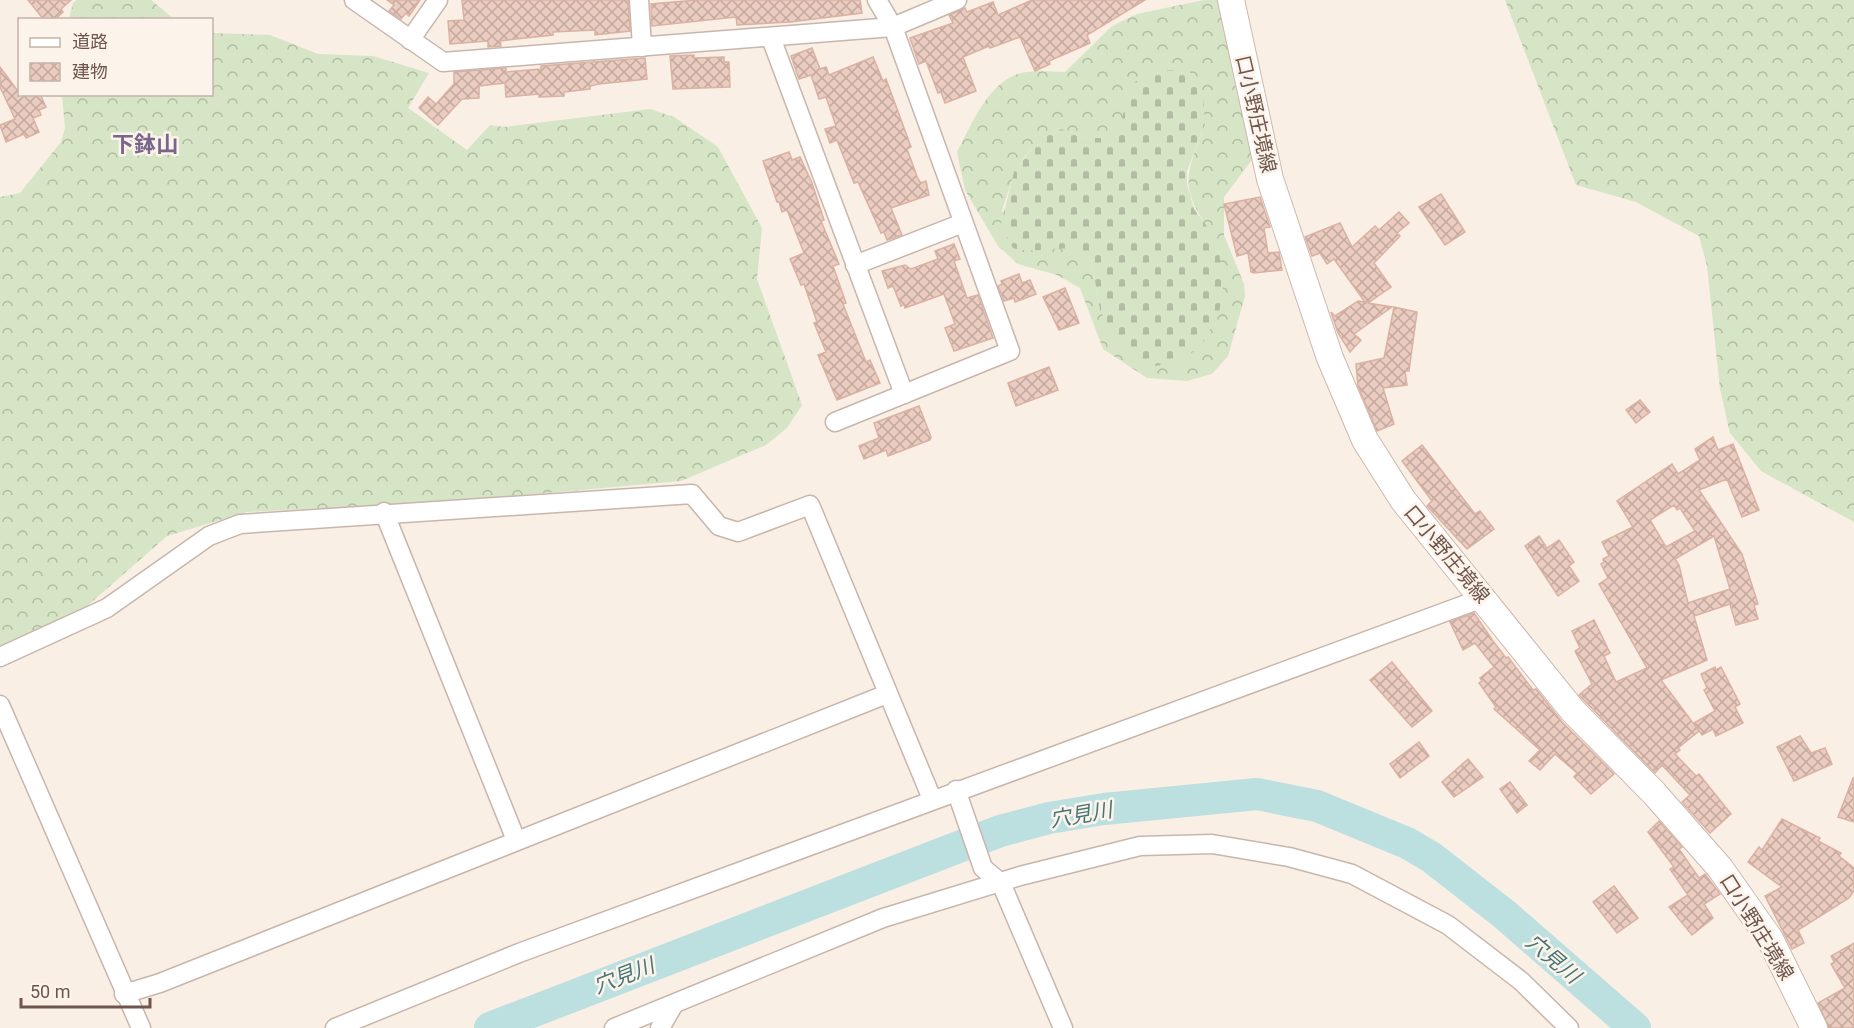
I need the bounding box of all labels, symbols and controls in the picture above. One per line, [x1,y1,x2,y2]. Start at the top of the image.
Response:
legend [18,18,213,96]
text: 道路 [72,31,108,52]
street label: 口小野庄境線 [1231,53,1281,175]
text: 建物 [72,61,108,82]
district label: 下鉢山 [112,132,178,157]
street label: 口小野庄境線 [1399,500,1495,608]
water label: 穴見川 [1048,797,1116,832]
street label: 口小野庄境線 [1715,870,1799,984]
water label: 穴見川 [1521,930,1586,990]
water label: 穴見川 [590,953,660,998]
scale bar [21,971,150,1009]
text: 50 m [30,981,70,1002]

